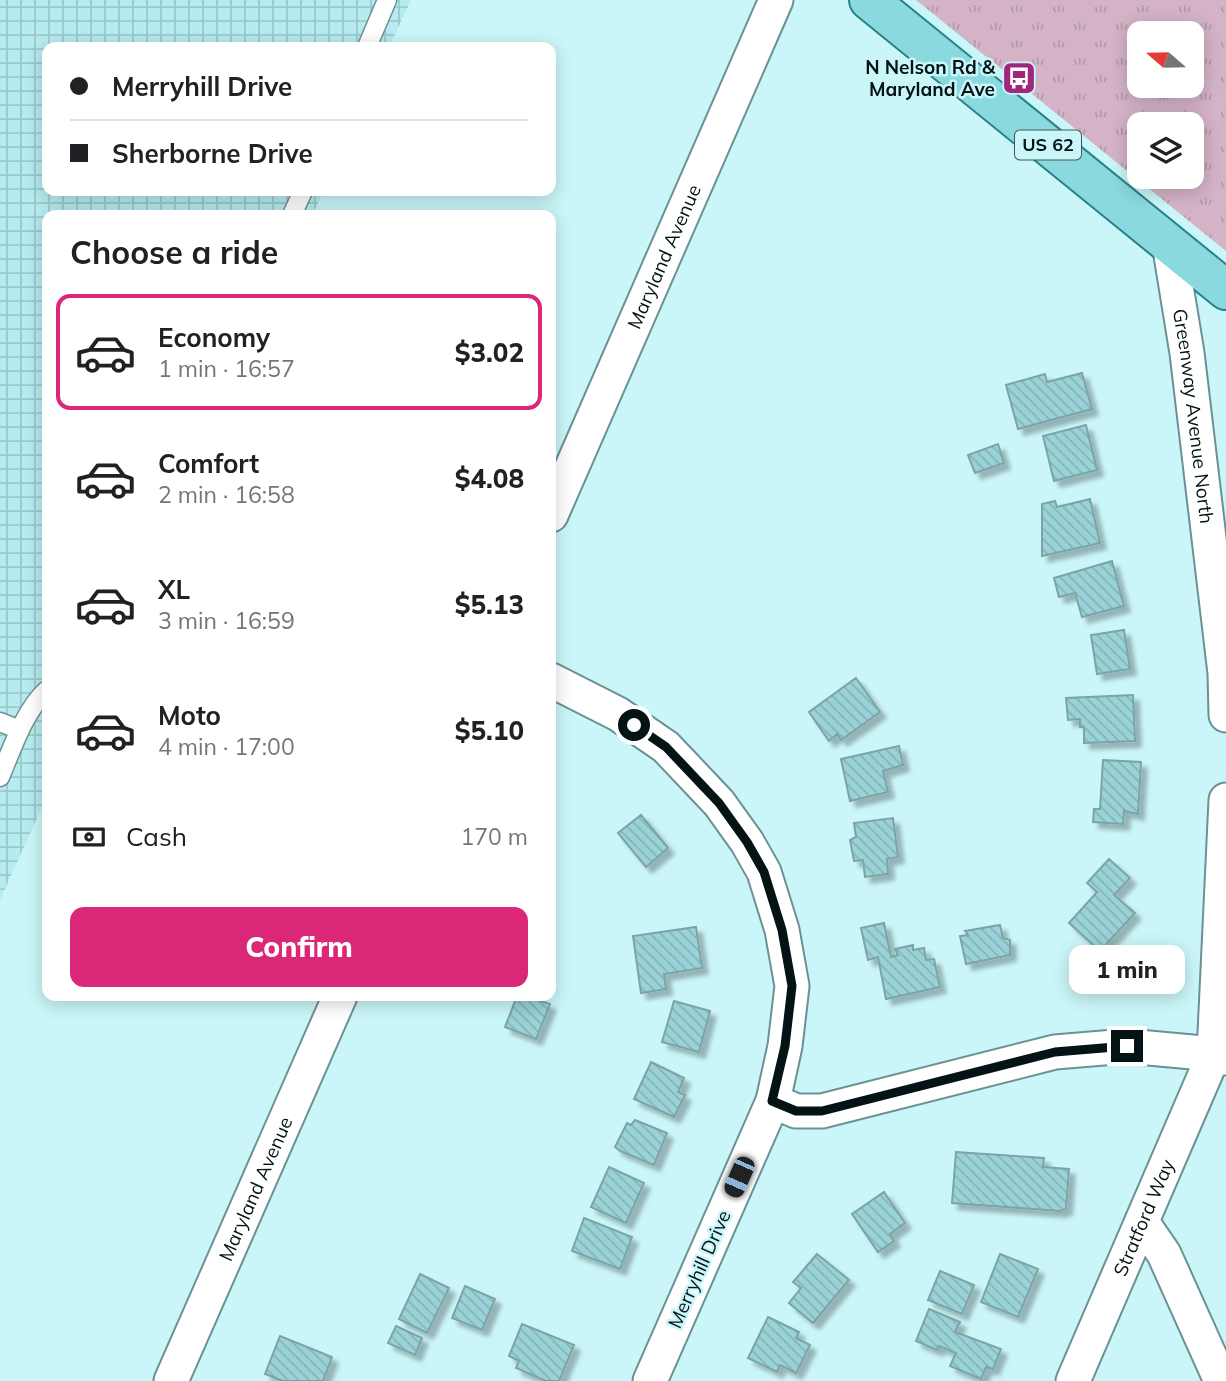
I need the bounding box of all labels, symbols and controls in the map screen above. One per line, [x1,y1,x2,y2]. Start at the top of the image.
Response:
north arrow [1127,21,1204,98]
map controls [1127,21,1204,189]
place label: N Nelson Rd & Maryland Ave [865,55,996,101]
bus stop icon: N Nelson Rd & Maryland Ave [1000,59,1038,97]
text: Merryhill Drive [112,70,292,103]
button: layers [1127,112,1204,189]
road number: US 62 [1015,130,1081,160]
text: Sherborne Drive [112,137,313,170]
street label: Maryland Avenue [622,181,706,332]
text: Choose a ride [70,232,278,272]
street label: Greenway Avenue North [1168,307,1219,525]
icon: car [74,321,137,384]
text: Economy [158,321,270,354]
text: $3.02 [455,336,524,369]
text: 1 min · 16:57 [158,354,295,383]
icon: car [74,447,137,510]
text: Comfort [158,447,259,480]
text: $4.08 [455,462,524,495]
text: 2 min · 16:58 [158,480,295,509]
icon: car [74,573,137,636]
text: XL [158,573,190,606]
text: $5.13 [455,588,524,621]
text: 3 min · 16:59 [158,606,295,635]
icon: car [74,699,137,762]
text: Moto [158,699,221,732]
route start [618,709,650,741]
text: $5.10 [455,714,524,747]
text: 4 min · 17:00 [158,732,295,761]
icon: cash [70,818,108,856]
text: Cash [126,820,187,853]
text: 170 m [460,822,528,851]
button: Confirm [70,907,528,987]
callout: 1 min [1069,944,1185,993]
text: 1 min [1096,955,1158,984]
route end [1111,1030,1143,1062]
street label: Maryland Avenue [213,1113,298,1264]
car [721,1154,758,1200]
street label: Stratford Way [1108,1155,1179,1280]
street label: Merryhill Drive [662,1206,736,1332]

